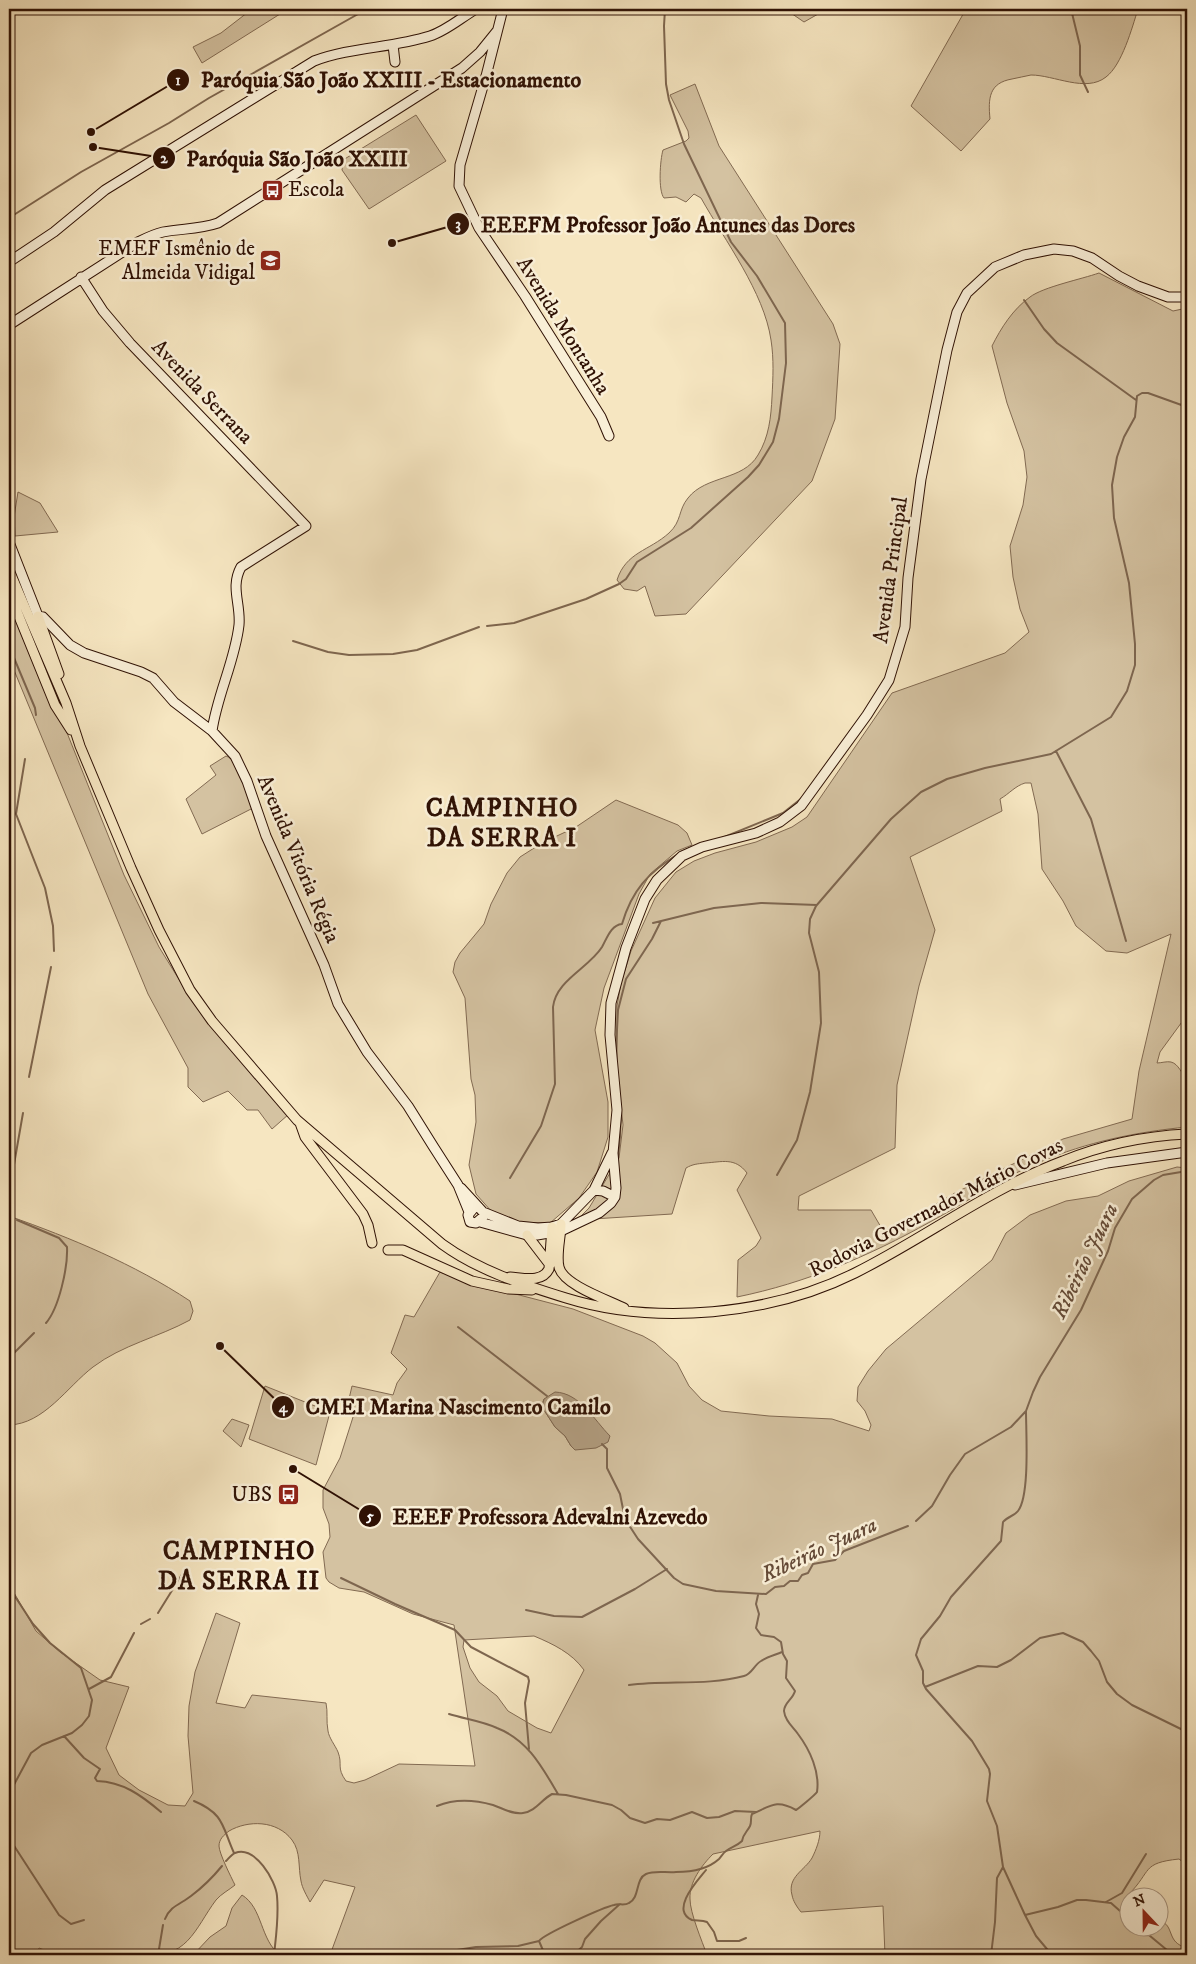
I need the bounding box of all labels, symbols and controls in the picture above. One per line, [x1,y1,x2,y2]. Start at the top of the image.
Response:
callout: Paróquia São João XXIII - Estacionamento [166,61,591,98]
text: Paróquia São João XXIII - Estacionamento [201,67,582,94]
text: 1 [175,71,181,90]
callout: Paróquia São João XXIII [151,139,417,176]
text: Paróquia São João XXIII [186,146,408,173]
text: 2 [160,149,168,168]
place label: Escola [288,177,344,203]
bus stop icon: Escola [260,178,284,202]
callout: EEEFM Professor João Antunes das Dores [446,205,865,242]
text: EEEFM Professor João Antunes das Dores [481,212,856,239]
text: 3 [455,215,461,234]
place label: EMEF Ismênio de Almeida Vidigal [98,236,256,286]
school or university icon: EMEF Ismênio de Almeida Vidigal [259,249,283,273]
street label: Avenida Montanha [510,252,616,400]
street label: Avenida Serrana [146,334,258,450]
street label: Avenida Principal [868,494,914,645]
street label: Avenida Vitória Régia [251,771,345,947]
district label: CAMPINHO DA SERRA I [426,792,578,855]
street label: Rodovia Governador Mário Covas [805,1132,1067,1284]
water label: Ribeirão Juara [1045,1199,1125,1324]
callout: CMEI Marina Nascimento Camilo [271,1388,621,1425]
text: CMEI Marina Nascimento Camilo [305,1394,611,1421]
text: 4 [278,1398,289,1417]
place label: UBS [231,1482,272,1508]
bus stop icon: UBS [276,1483,300,1507]
callout: EEEF Professora Adevalni Azevedo [357,1497,717,1534]
text: EEEF Professora Adevalni Azevedo [393,1504,708,1531]
text: 5 [365,1507,374,1526]
water label: Ribeirão Juara [756,1511,881,1589]
district label: CAMPINHO DA SERRA II [158,1535,320,1598]
north arrow [1118,1886,1168,1936]
text: N [1131,1890,1149,1911]

